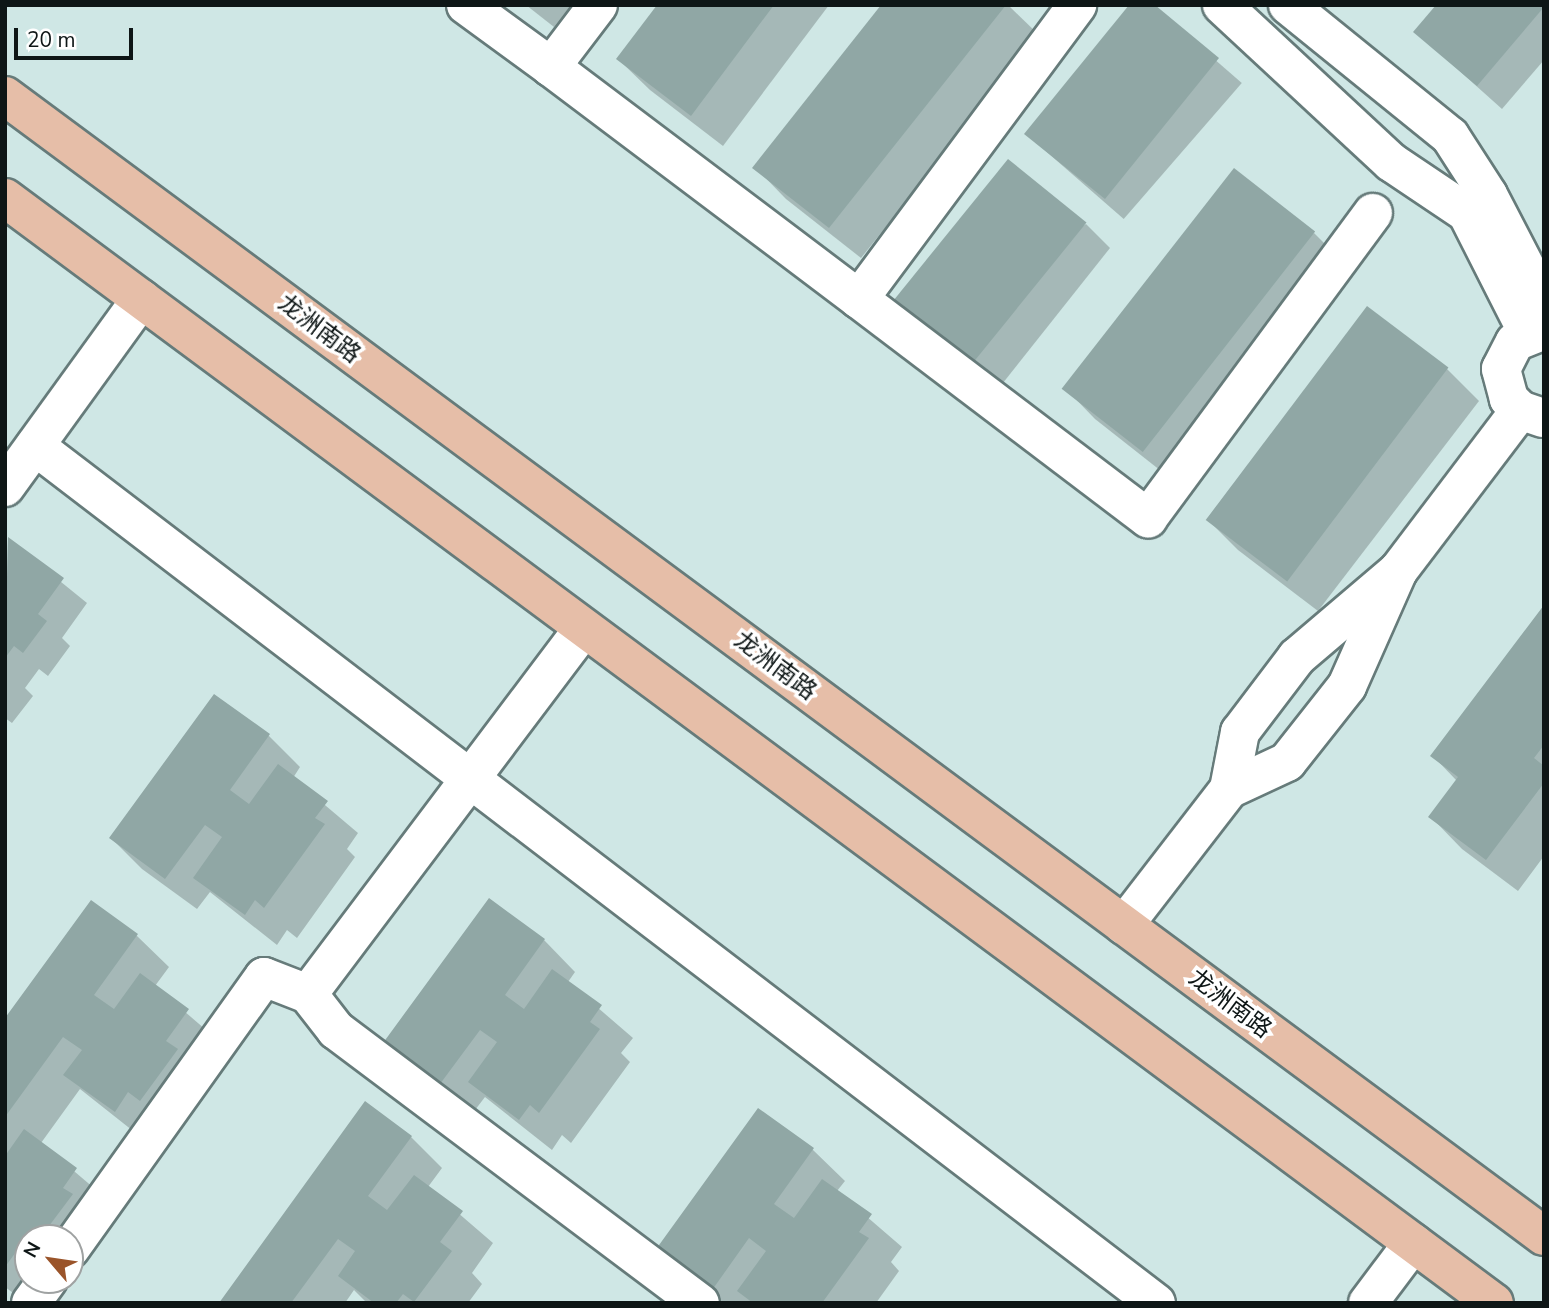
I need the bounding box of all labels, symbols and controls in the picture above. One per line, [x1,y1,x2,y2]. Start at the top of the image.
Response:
scale bar [18,14,136,58]
text: 20 m [27,26,76,54]
street label: 龙洲南路 [272,289,366,369]
street label: 龙洲南路 [728,626,822,706]
street label: 龙洲南路 [1183,964,1277,1044]
north arrow [14,1224,84,1294]
text: N [18,1237,47,1262]

